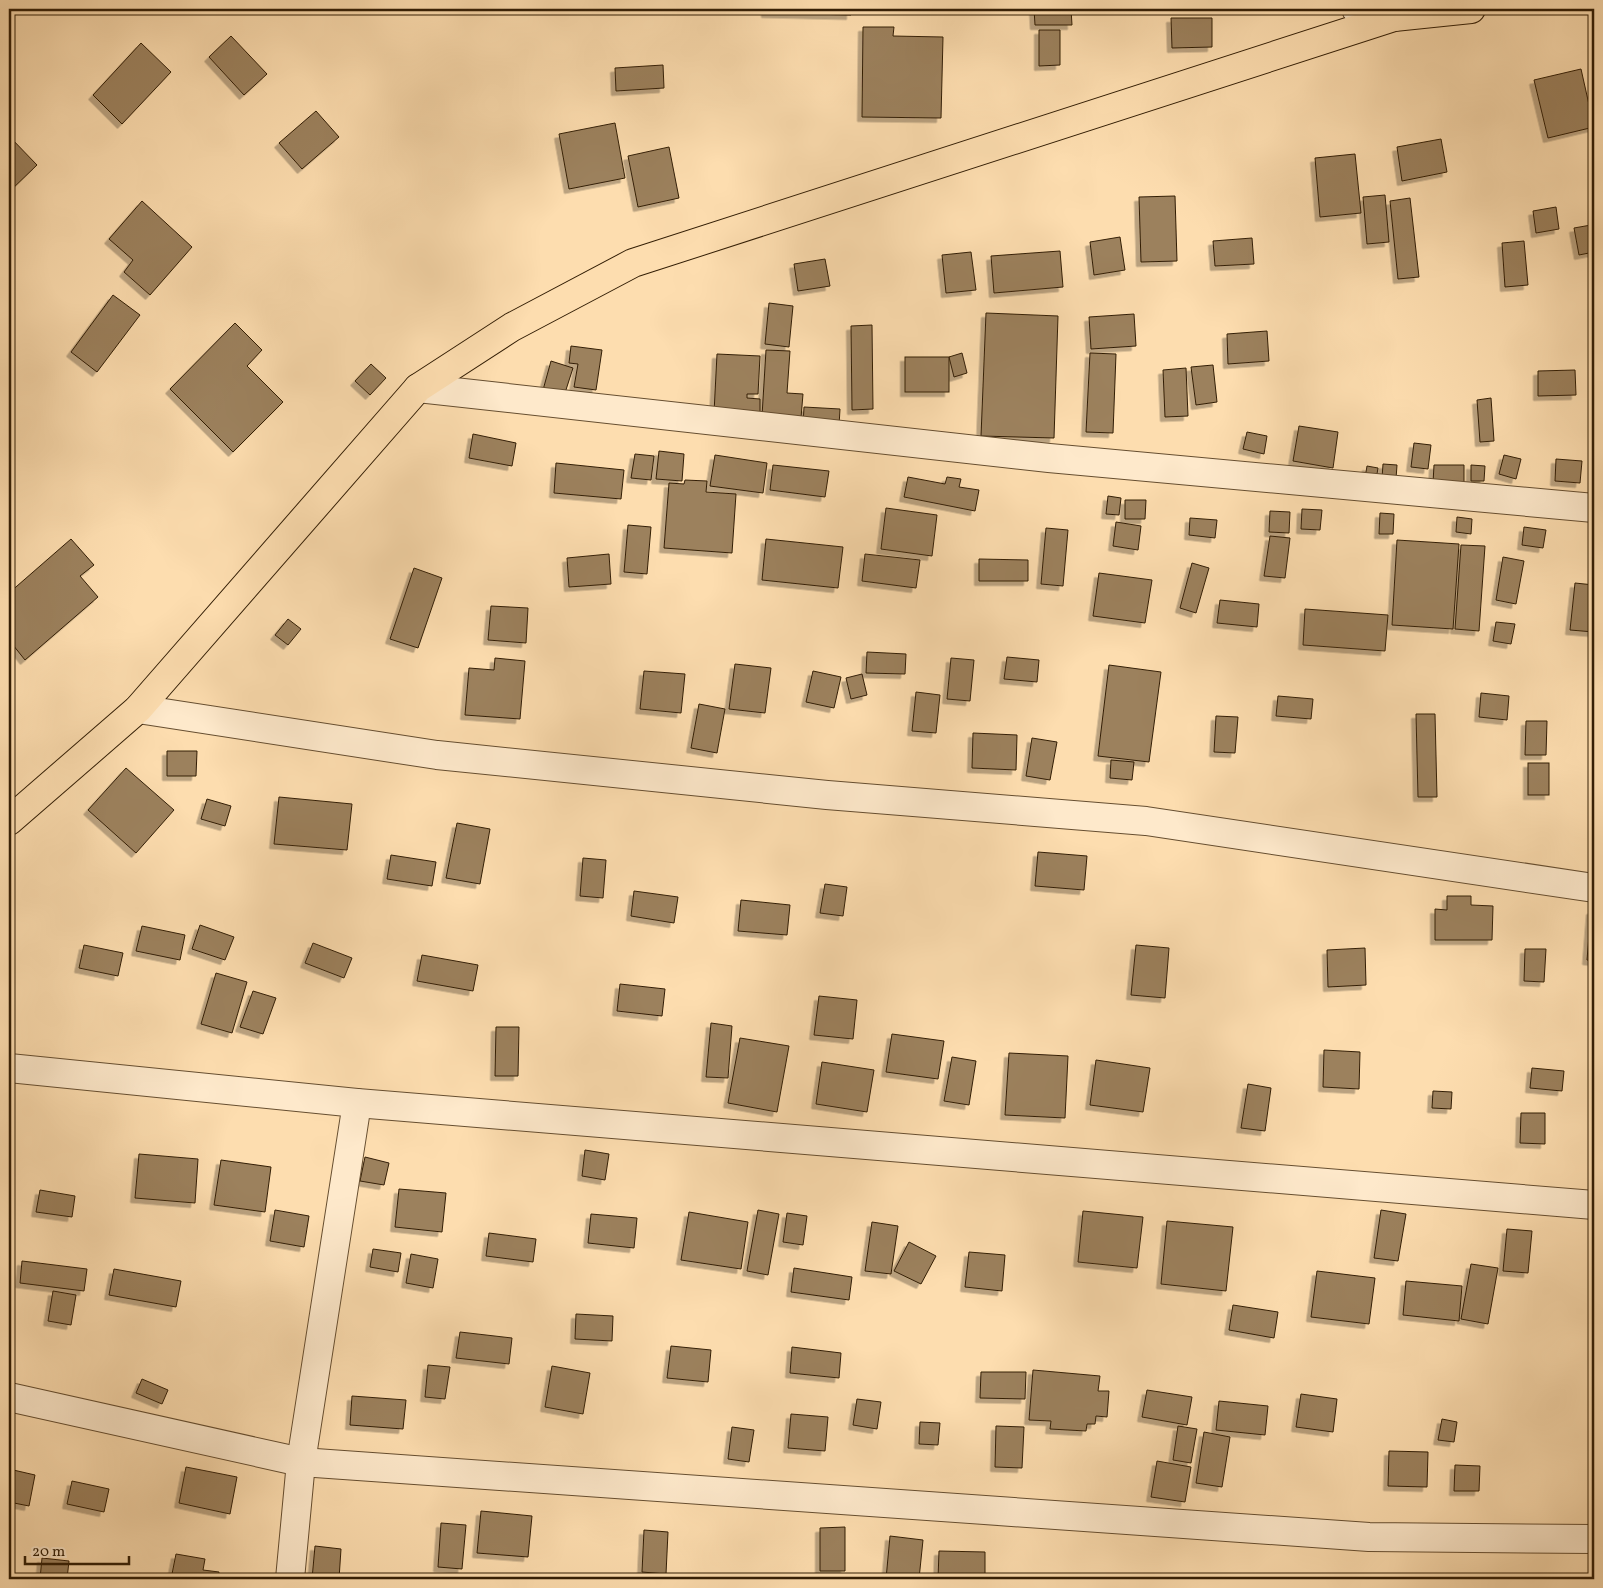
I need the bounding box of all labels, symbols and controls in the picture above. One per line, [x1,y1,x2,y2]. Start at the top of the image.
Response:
scale bar [25,1533,129,1565]
text: 20 m [32,1542,65,1563]

